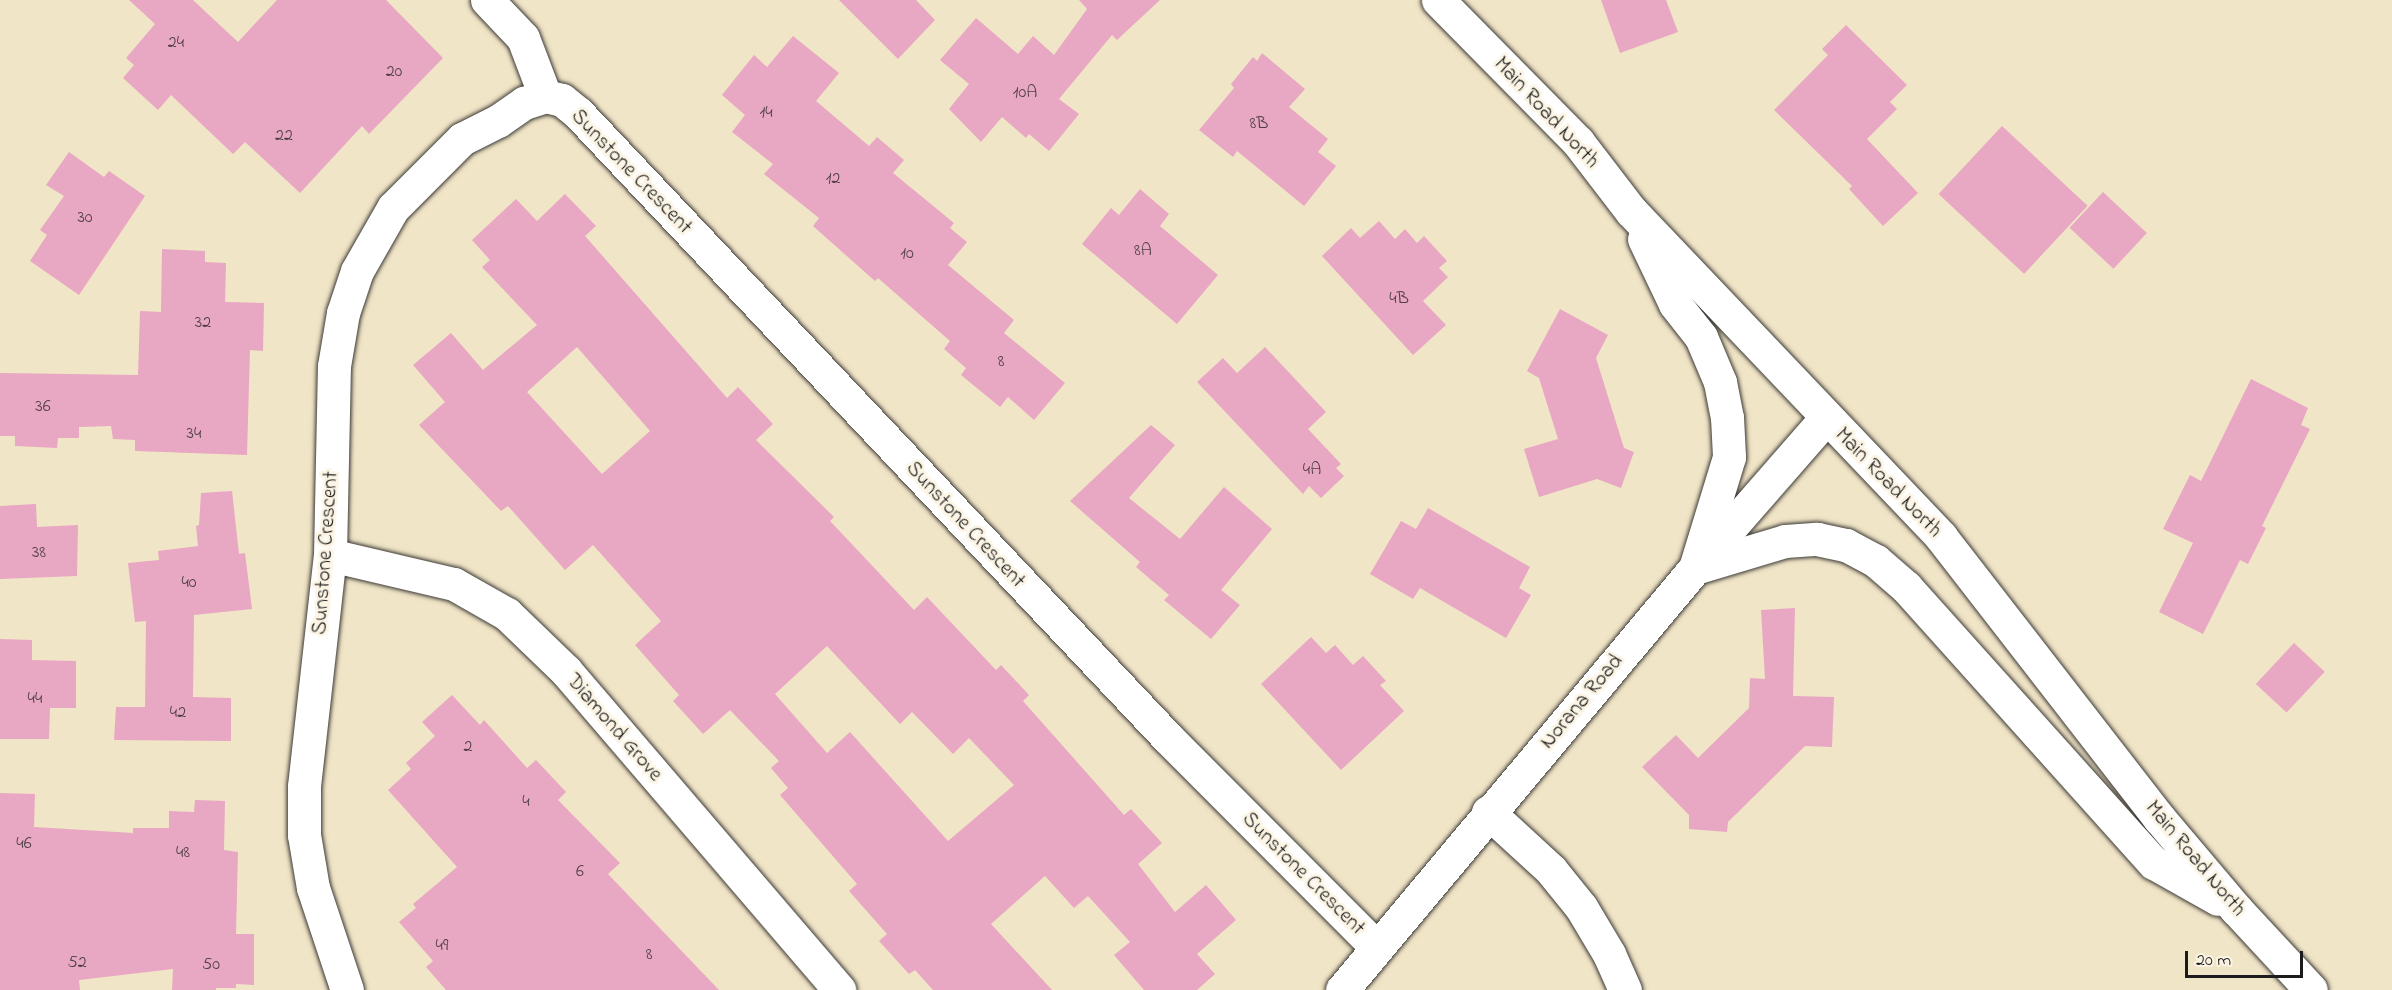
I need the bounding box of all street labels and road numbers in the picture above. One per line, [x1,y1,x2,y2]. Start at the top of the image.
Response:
street label: Main Road North [1488,52,1604,174]
street label: Sunstone Crescent [565,104,697,240]
street label: Main Road North [1829,423,1947,543]
street label: Sunstone Crescent [900,457,1030,593]
street label: Sunstone Crescent [308,470,344,636]
street label: Norana Road [1535,650,1629,754]
street label: Diamond Grove [561,669,667,787]
street label: Main Road North [2139,796,2251,922]
street label: Sunstone Crescent [1236,807,1370,941]

